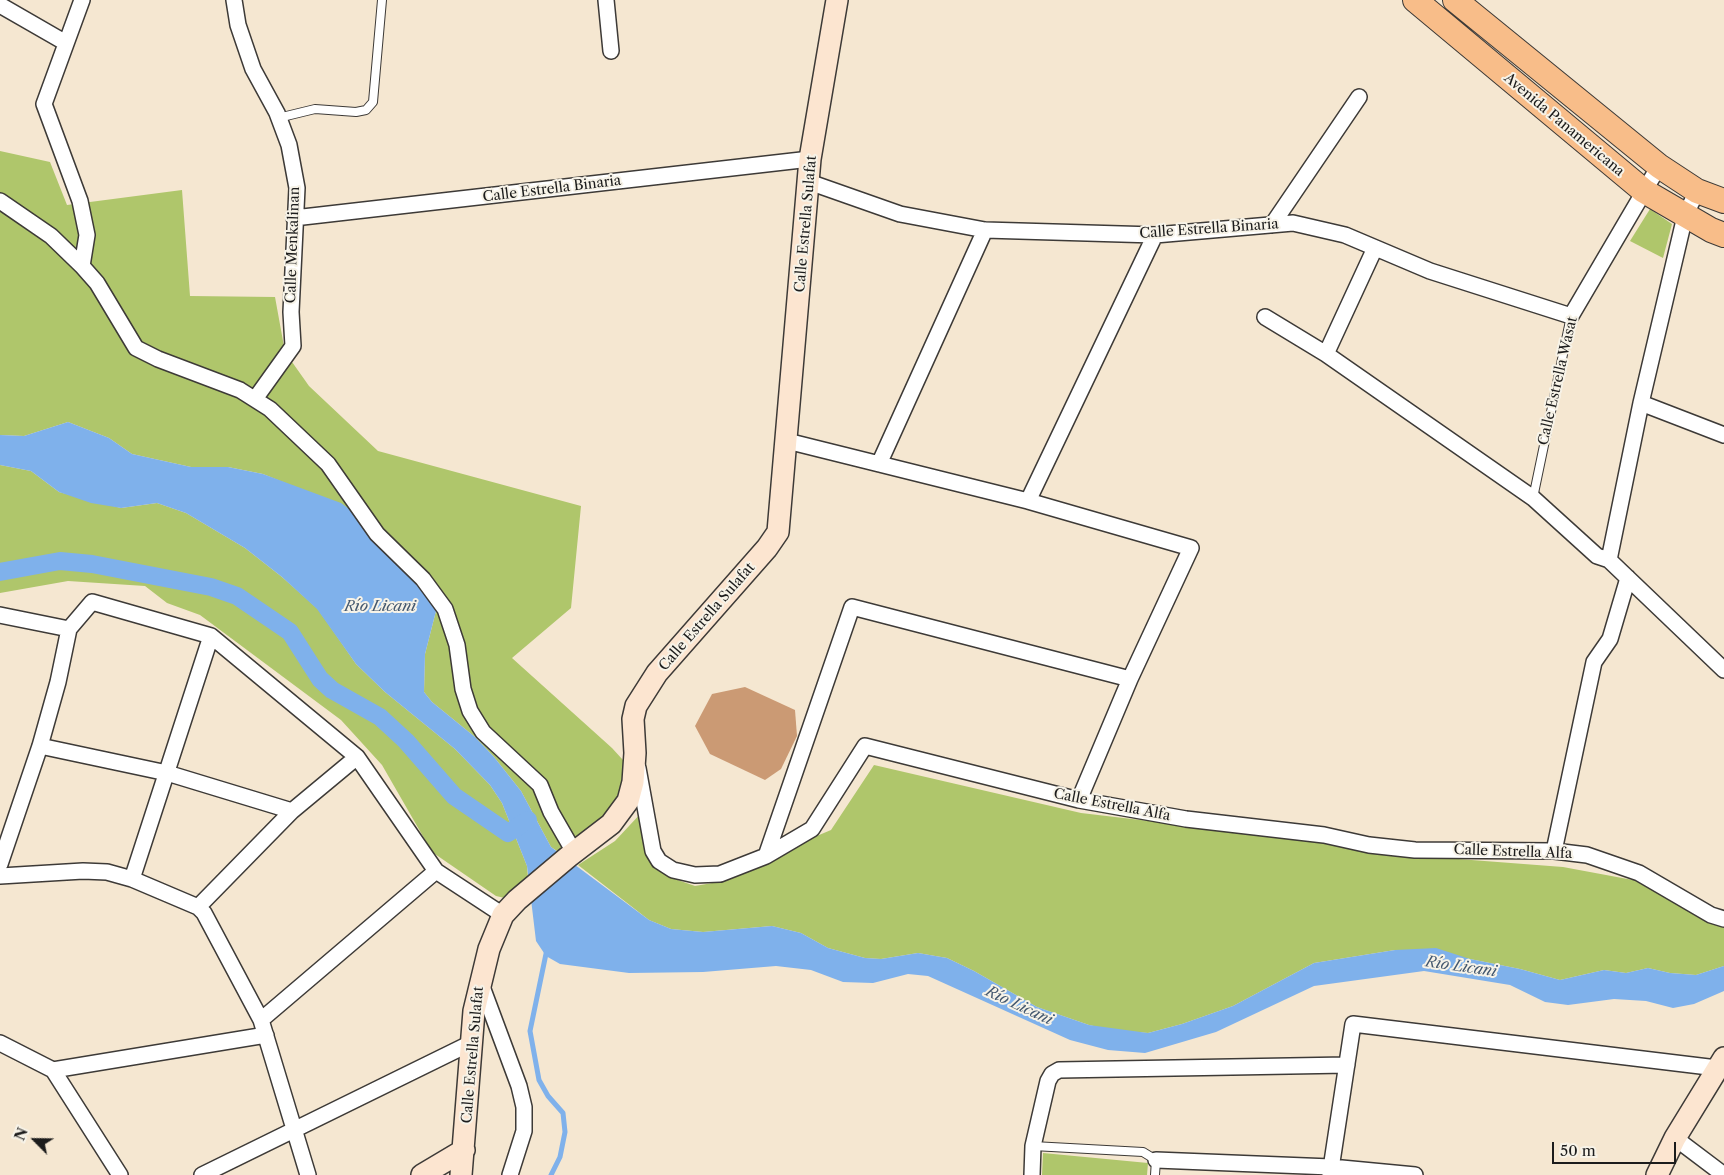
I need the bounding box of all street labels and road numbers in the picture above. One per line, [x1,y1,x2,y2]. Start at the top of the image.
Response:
street label: Avenida Panamericana [1500,70,1628,180]
street label: Calle Estrella Sulafat [792,155,820,293]
street label: Calle Estrella Binaria [482,172,622,206]
street label: Calle Menkalinan [283,186,303,304]
street label: Calle Estrella Binaria [1139,216,1279,242]
street label: Calle Estrella Wasat [1535,315,1581,447]
street label: Calle Estrella Sulafat [656,560,758,674]
street label: Calle Estrella Alfa [1052,785,1172,825]
street label: Calle Estrella Alfa [1453,842,1573,862]
street label: Calle Estrella Sulafat [459,986,487,1124]

